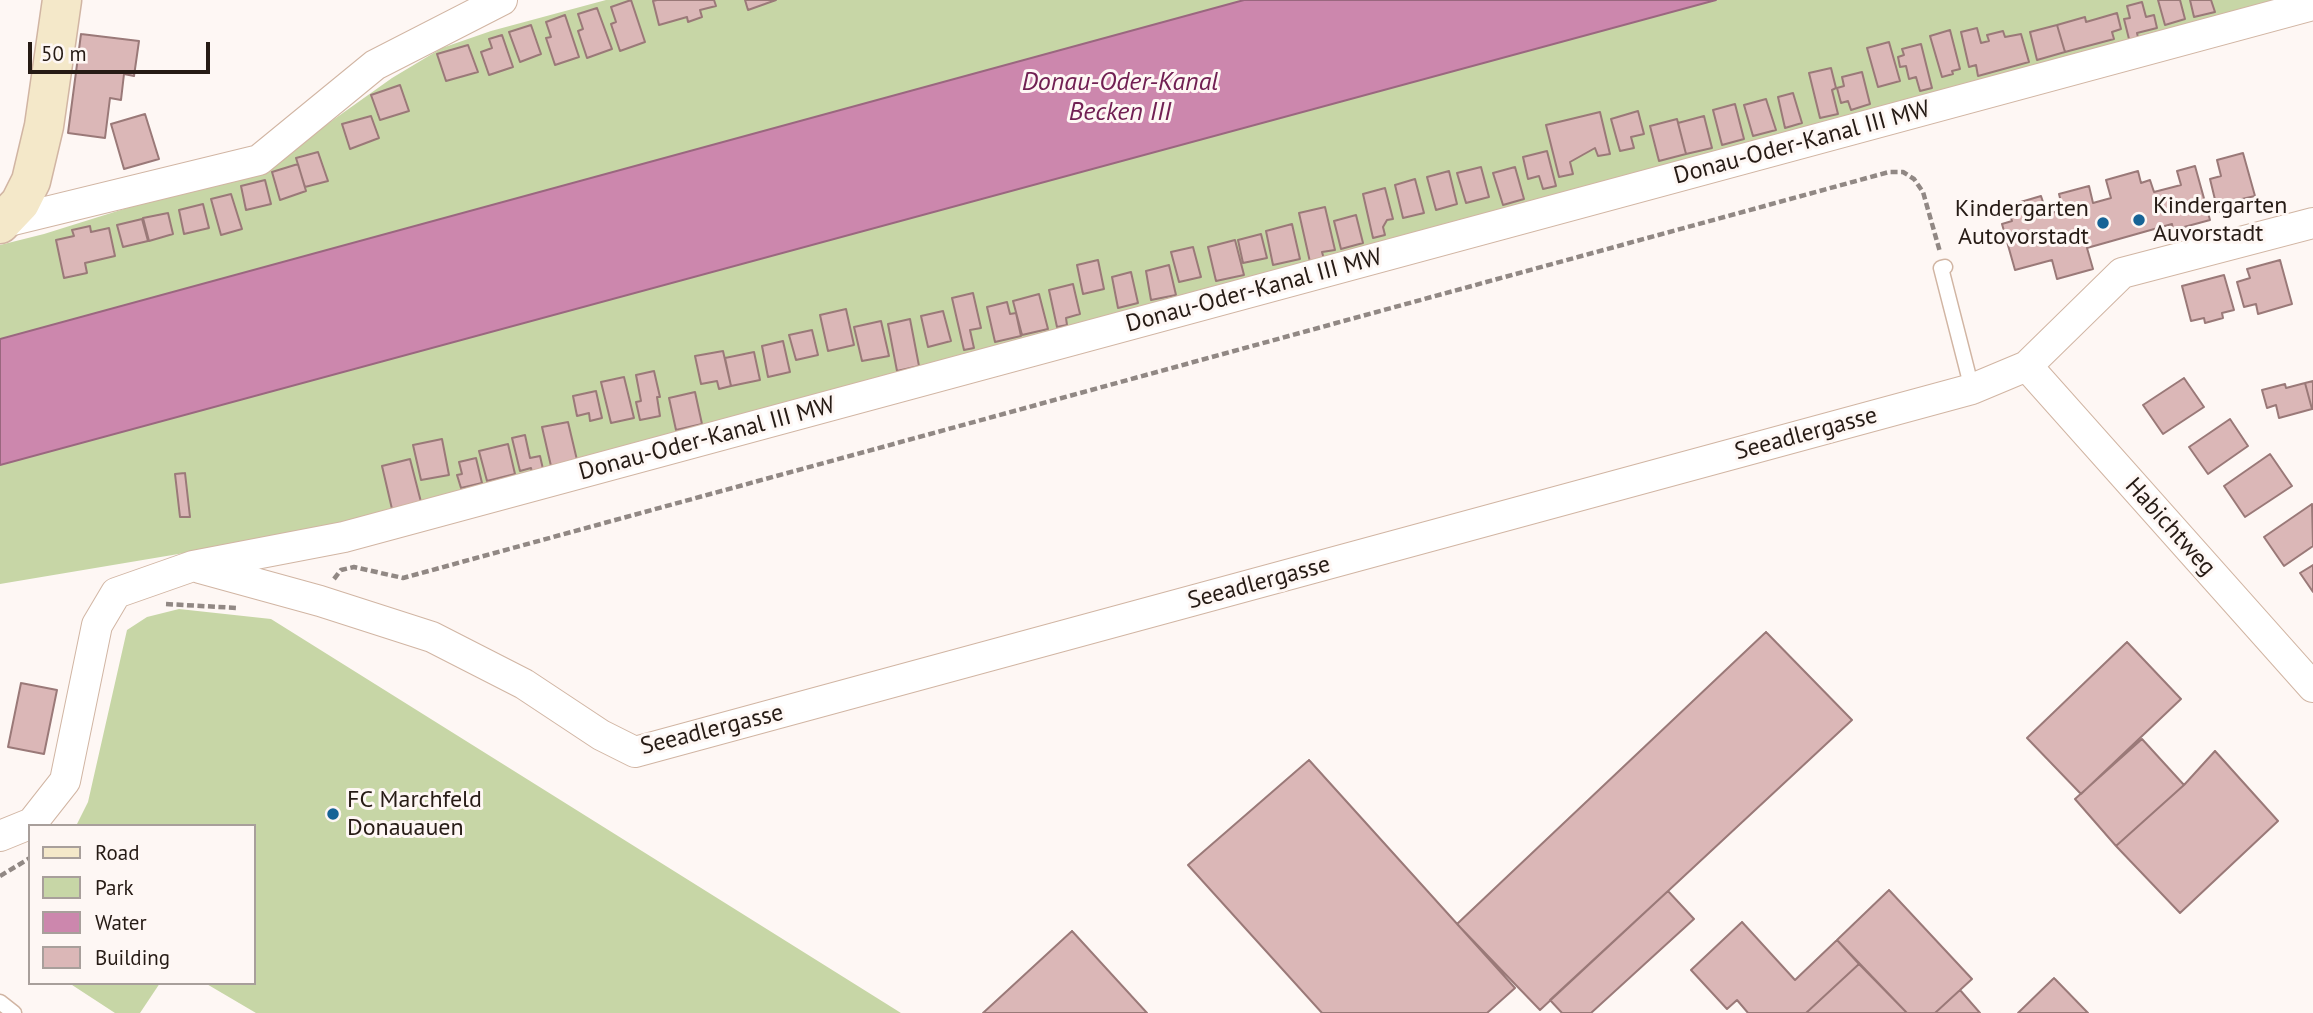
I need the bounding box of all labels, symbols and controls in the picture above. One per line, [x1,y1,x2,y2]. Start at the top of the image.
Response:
scale bar [32,28,214,72]
text: 50 m [41,40,87,67]
water label: Donau-Oder-Kanal Becken III [1022,67,1218,128]
street label: Donau-Oder-Kanal III MW [1671,95,1933,191]
place label: Kindergarten Auvorstadt [2153,192,2287,248]
place label: Kindergarten Autovorstadt [1955,195,2089,251]
marker: Kindergarten Auvorstadt [2131,212,2147,228]
marker: Kindergarten Autovorstadt [2095,215,2111,231]
street label: Donau-Oder-Kanal III MW [1123,243,1385,339]
street label: Donau-Oder-Kanal III MW [576,391,838,487]
street label: Seeadlergasse [1732,401,1880,467]
street label: Habichtweg [2119,472,2221,582]
street label: Seeadlergasse [1185,550,1333,616]
street label: Seeadlergasse [638,698,786,762]
place label: FC Marchfeld Donauauen [347,786,482,842]
marker: FC Marchfeld Donauauen [325,806,341,822]
legend [28,824,256,985]
text: Road [95,839,139,866]
text: Park [95,874,134,901]
text: Water [95,909,147,936]
text: Building [95,944,170,971]

